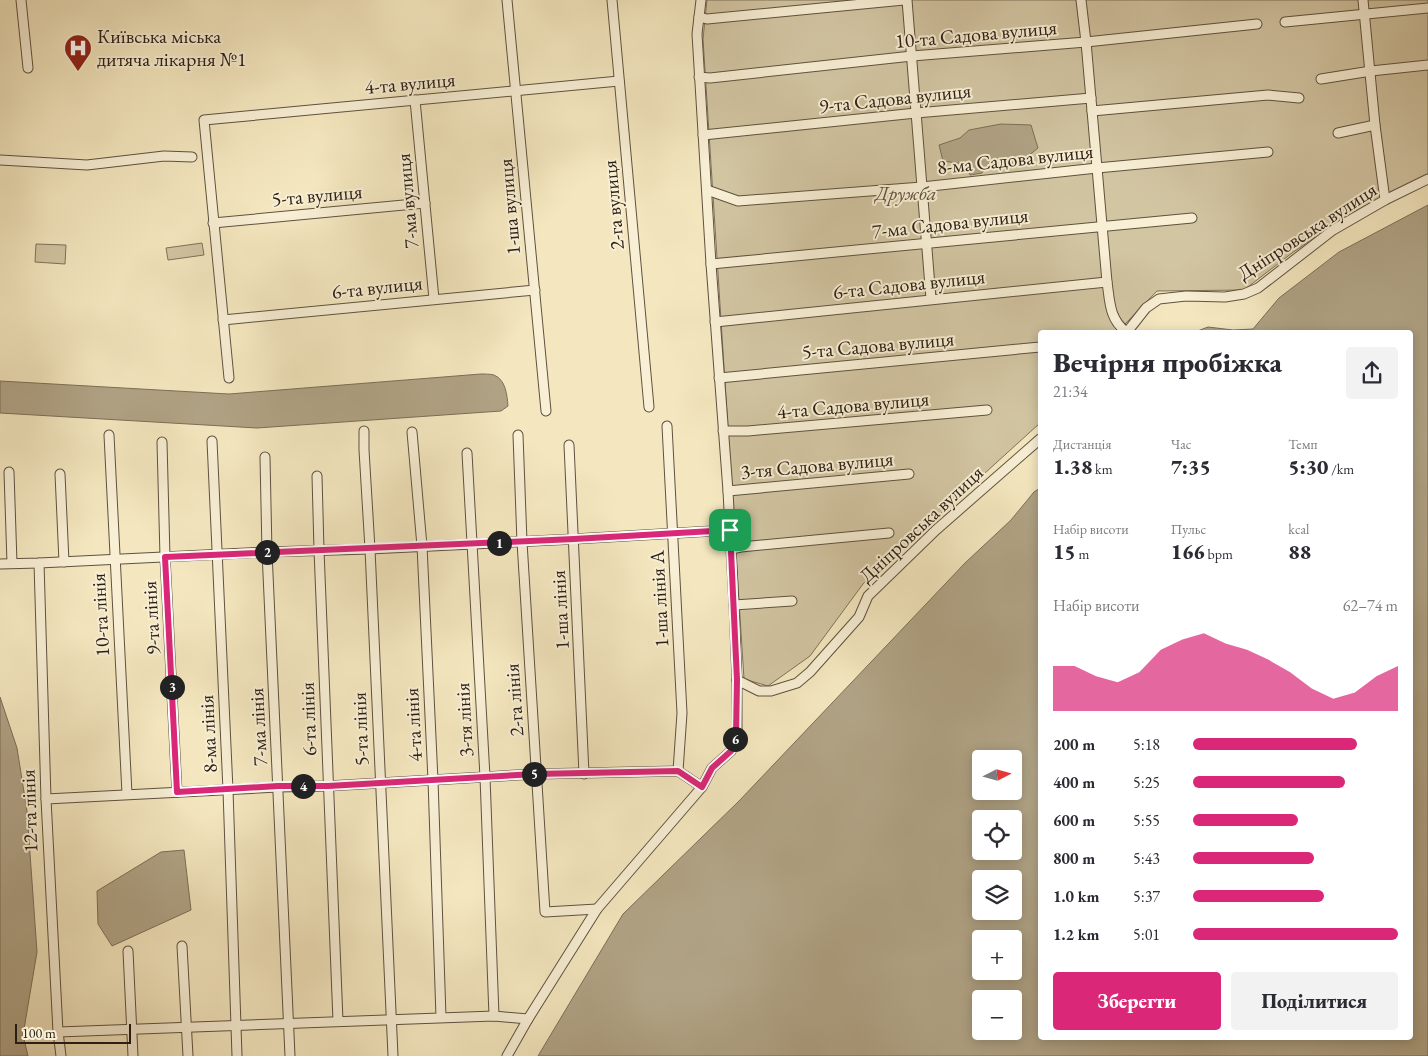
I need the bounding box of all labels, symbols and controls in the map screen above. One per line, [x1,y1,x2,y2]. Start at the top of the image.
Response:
street label: 10-та Садова вулиця [894,14,1058,54]
place label: Київська міська дитяча лікарня №1 [97,23,247,72]
hospital icon: Київська міська дитяча лікарня №1 [63,33,93,72]
street label: 4-та вулиця [363,66,457,100]
street label: 9-та Садова вулиця [818,77,972,119]
street label: 8-ма Садова вулиця [936,138,1095,180]
street label: 7-ма вулиця [390,152,424,250]
street label: 1-ша вулиця [492,158,526,256]
street label: 2-га вулиця [596,159,630,251]
street label: Дніпровська вулиця [1232,176,1382,286]
street label: 5-та вулиця [270,178,364,212]
park label: Дружба [873,180,937,206]
street label: 7-ма Садова вулиця [871,202,1030,244]
street label: 6-та Садова вулиця [832,263,986,305]
street label: 6-та вулиця [330,269,424,305]
street label: 5-та Садова вулиця [801,325,955,365]
text: Вечірня пробіжка [1053,344,1282,380]
button: share [1346,347,1398,399]
text: 21:34 [1053,381,1088,402]
street label: 4-та Садова вулиця [776,385,930,425]
text: Дистанція [1053,435,1111,453]
text: Час [1171,435,1191,453]
text: Темп [1288,435,1318,453]
street label: 3-тя Садова вулиця [740,445,894,485]
text: 1.38 [1053,453,1092,480]
text: 7:35 [1171,453,1211,480]
text: 5:30 [1288,453,1328,480]
street label: Дніпровська вулиця [853,460,989,588]
text: km [1092,460,1113,478]
text: /km [1328,460,1354,478]
pin [709,509,751,551]
icon: arrive [716,516,744,544]
text: Набір висоти [1053,520,1129,538]
text: Пульс [1171,520,1206,538]
text: kcal [1288,520,1309,538]
pin: 1 [486,530,512,556]
text: 1 [496,534,503,552]
text: 15 [1053,538,1076,565]
text: 166 [1171,538,1205,565]
text: 88 [1288,538,1311,565]
pin: 2 [254,540,280,564]
text: 2 [264,543,271,561]
text: m [1076,545,1089,563]
text: bpm [1205,545,1233,563]
street label: 1-ша лінія А [643,549,675,648]
street label: 1-ша лінія [545,569,575,650]
street label: 10-та лінія [85,572,115,657]
street label: 9-та лінія [136,580,166,656]
text: Набір висоти [1053,595,1139,616]
text: 62–74 m [1343,595,1398,616]
street label: 2-га лінія [498,663,530,737]
pin: 3 [160,674,184,700]
text: 3 [169,678,176,696]
street label: 6-та лінія [294,681,322,756]
street label: 3-тя лінія [449,682,479,758]
street label: 7-ма лінія [243,687,273,767]
street label: 4-та лінія [398,687,428,763]
street label: 5-та лінія [346,691,374,766]
street label: 8-ма лінія [193,694,223,774]
pin: 6 [722,726,748,752]
text: 6 [732,730,739,748]
text: 200 m [1053,734,1095,755]
text: 5:18 [1133,734,1160,755]
north arrow [972,750,1022,800]
map controls [972,750,1022,1040]
pin: 5 [522,762,546,786]
text: 5 [531,765,538,783]
street label: 12-та лінія [15,769,43,853]
text: 400 m [1053,772,1095,793]
text: 5:25 [1133,772,1160,793]
pin: 4 [290,774,316,798]
text: 4 [300,777,307,795]
button: locate [972,810,1022,860]
text: 600 m [1053,810,1095,831]
text: 5:55 [1133,810,1160,831]
text: 800 m [1053,848,1095,869]
text: 5:43 [1133,848,1160,869]
button: layers [972,870,1022,920]
text: 1.0 km [1053,886,1099,907]
text: 5:37 [1133,886,1160,907]
text: 1.2 km [1053,924,1099,945]
text: 5:01 [1133,924,1160,945]
button: + [972,930,1022,980]
button: Зберегти [1053,972,1221,1030]
button: Поділитися [1231,972,1398,1030]
button: − [972,990,1022,1040]
scale bar [15,1021,131,1044]
text: 100 m [22,1024,56,1042]

